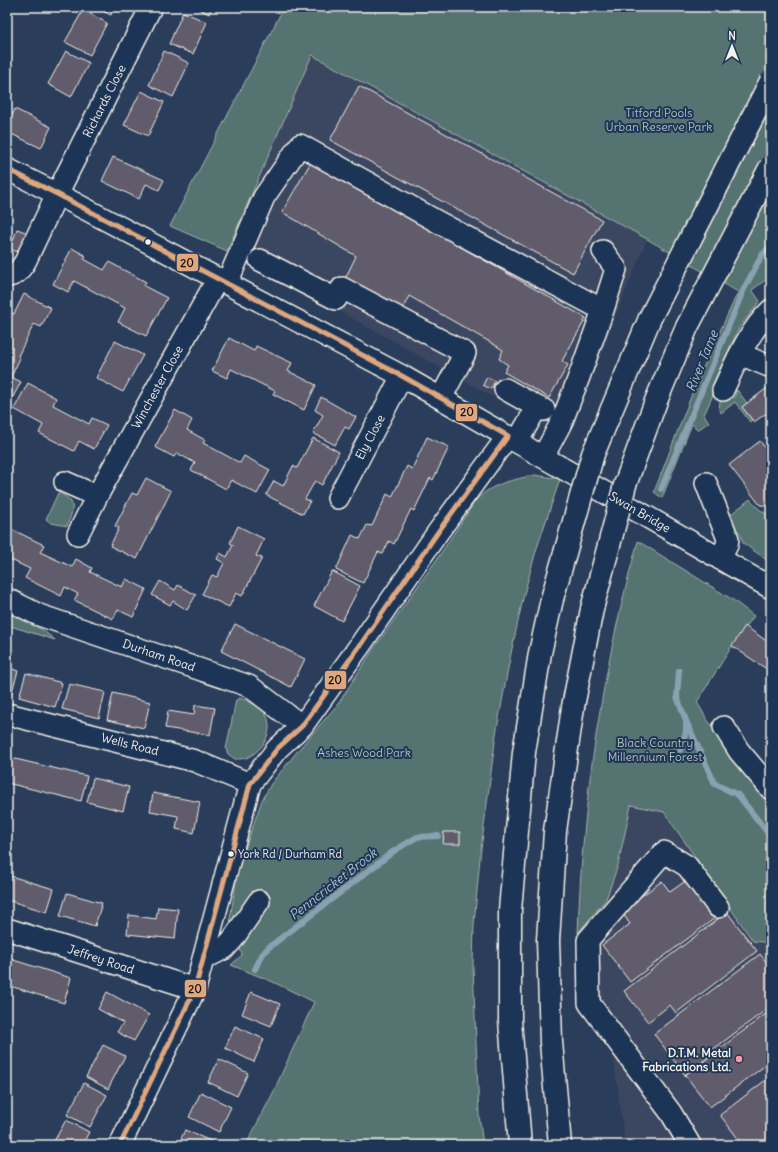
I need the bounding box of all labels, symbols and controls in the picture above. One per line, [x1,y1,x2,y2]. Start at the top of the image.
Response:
north arrow [712,26,752,66]
text: N [728,29,736,43]
street label: Richards Close [79,62,129,140]
park label: Titford Pools Urban Reserve Park [606,105,712,134]
unlabelled marker [143,237,153,247]
line badge: 20 [176,253,199,272]
text: 20 [180,256,194,270]
water label: River Tame [682,327,722,394]
street label: Winchester Close [128,343,186,431]
line badge: 20 [455,403,478,422]
text: 20 [460,405,474,419]
street label: Ely Close [352,412,388,462]
street label: Swan Bridge [607,488,673,536]
street label: Durham Road [121,636,197,674]
line badge: 20 [324,670,347,690]
text: 20 [328,673,342,687]
street label: Wells Road [100,730,160,758]
park label: Black Country Millennium Forest [608,735,702,764]
park label: Ashes Wood Park [317,745,411,760]
water label: Penncricket Brook [286,844,381,924]
place label: York Rd / Durham Rd [238,847,342,861]
marker: York Rd / Durham Rd [226,849,236,859]
street label: Jeffrey Road [66,941,136,977]
line badge: 20 [184,979,207,998]
text: 20 [188,982,202,996]
place label: D.T.M. Metal Fabrications Ltd. [642,1045,732,1074]
marker: D.T.M. Metal Fabrications Ltd. [734,1054,744,1064]

